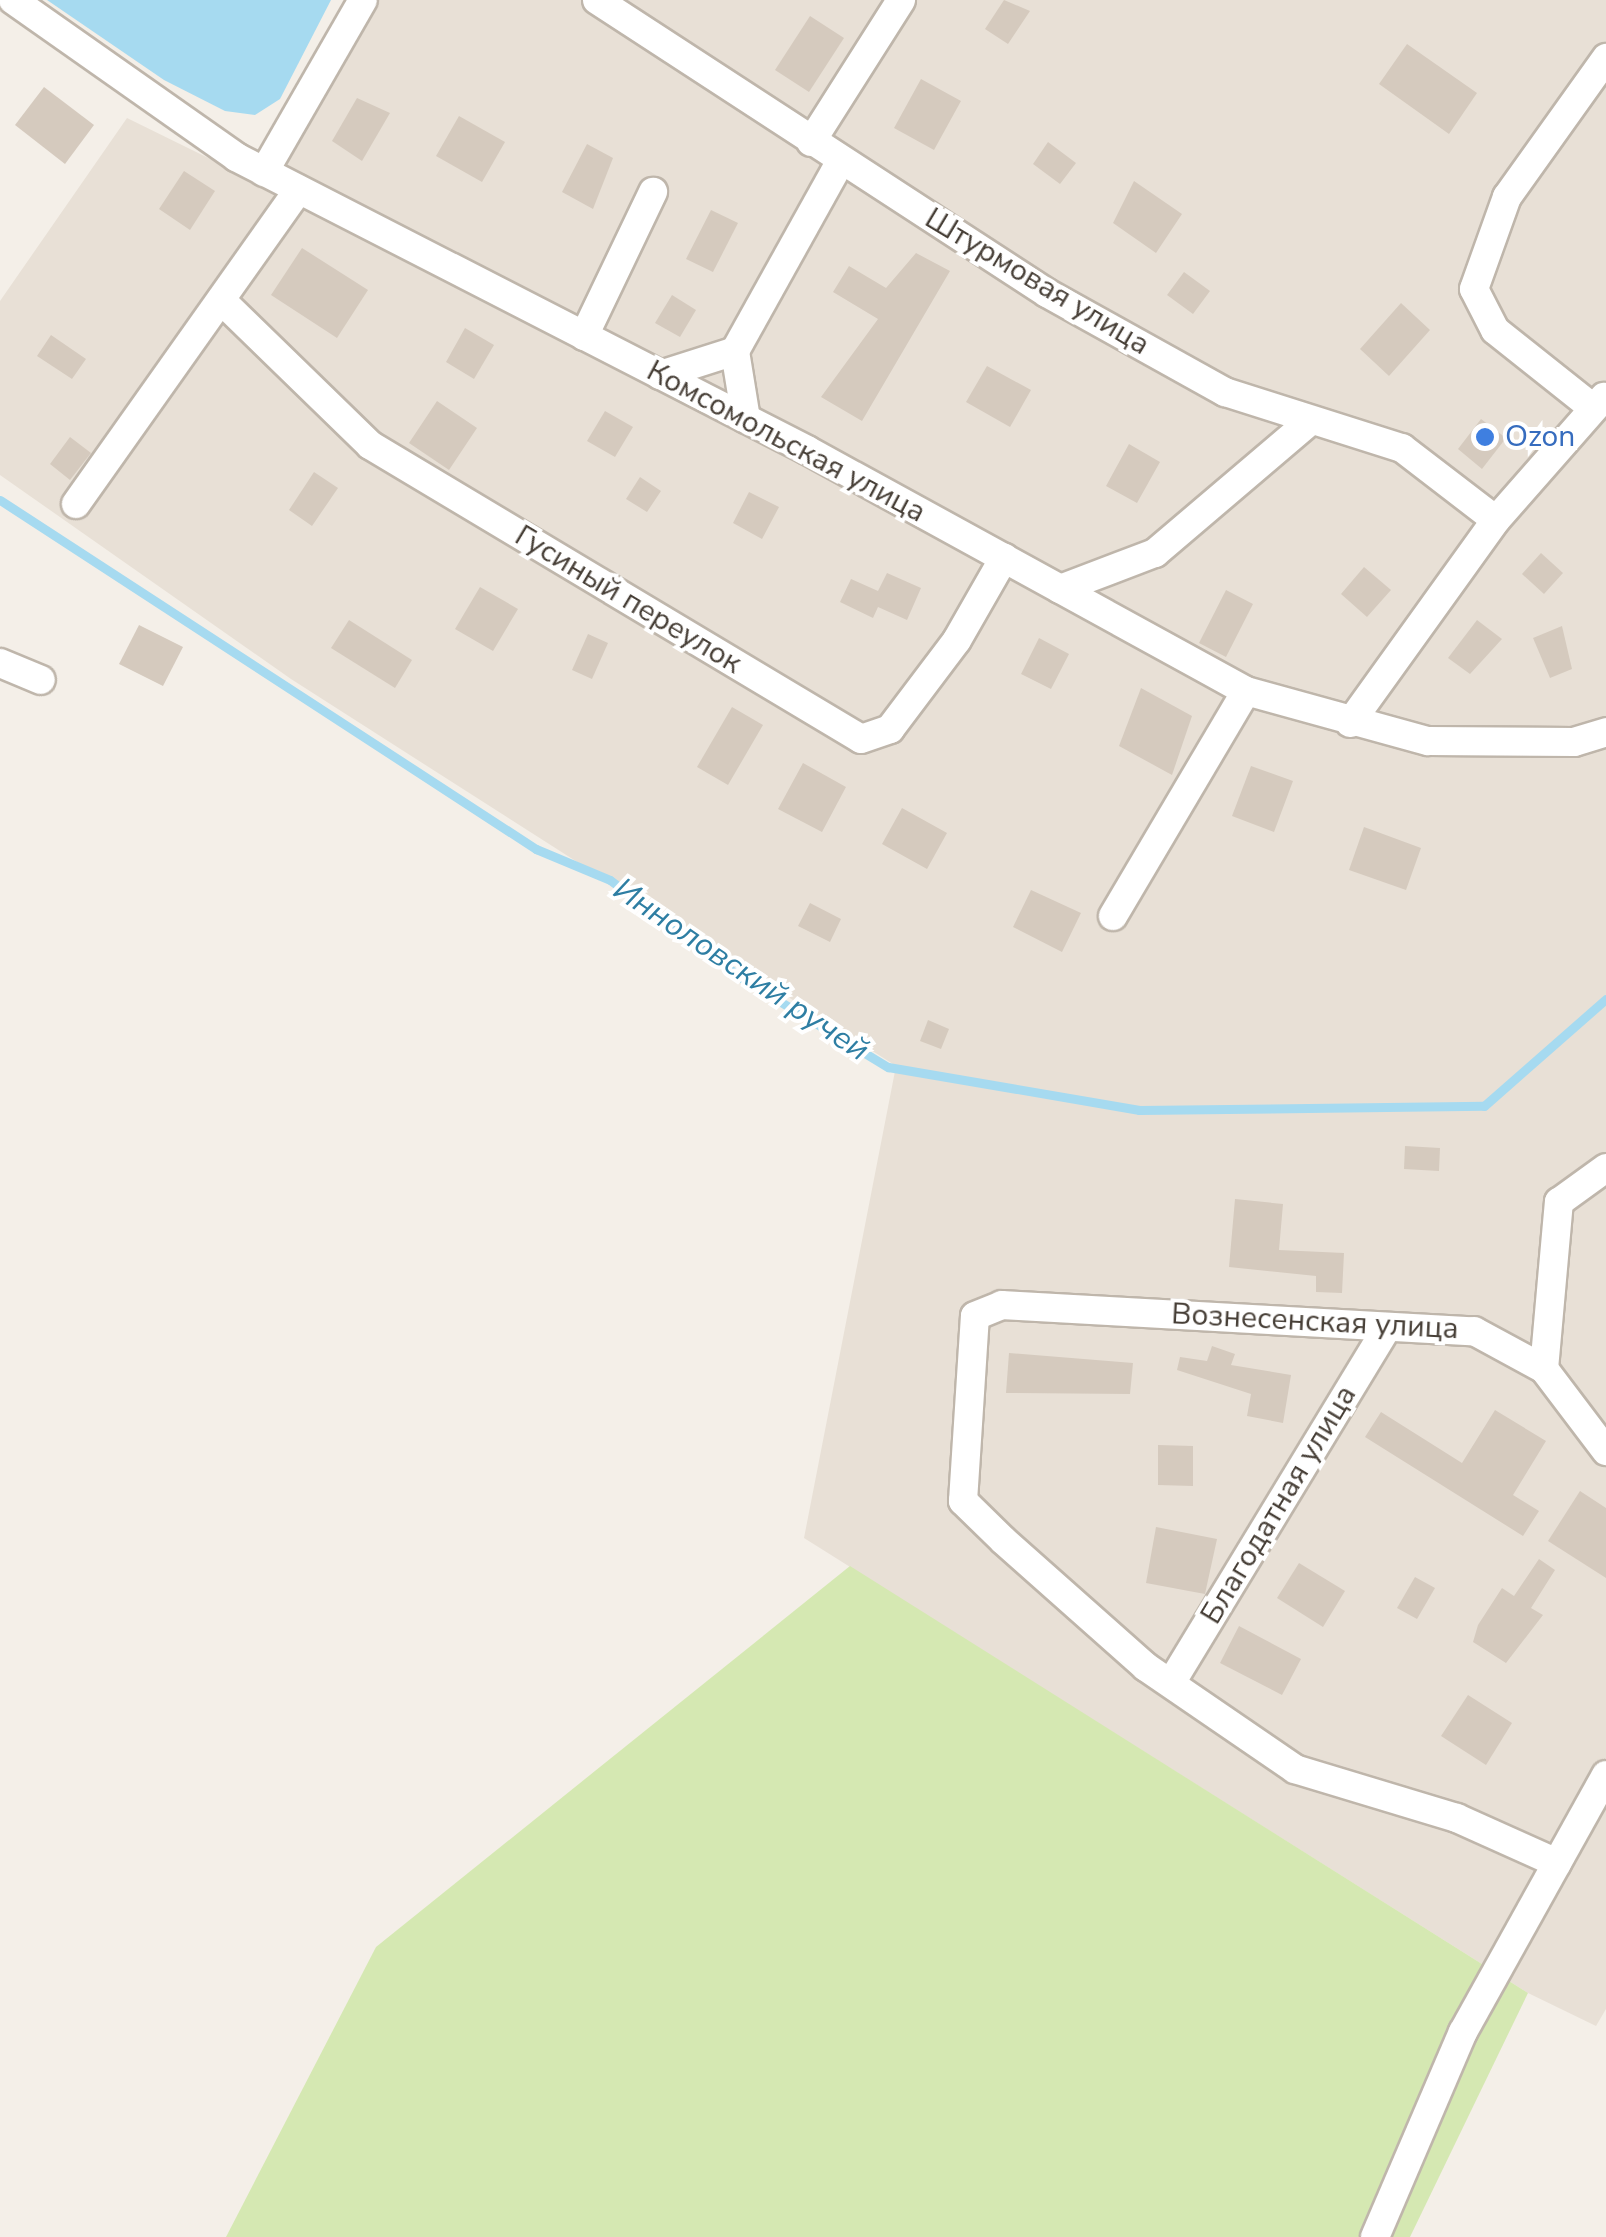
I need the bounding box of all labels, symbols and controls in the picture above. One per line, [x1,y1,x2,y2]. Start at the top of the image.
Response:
street label: Штурмовая улица [918,201,1156,363]
street label: Комсомольская улица [641,353,931,531]
place label: Ozon [1505,419,1575,455]
marker: Ozon [1474,426,1496,448]
street label: Гусиный переулок [508,518,748,682]
water label: Инноловский ручей [606,870,876,1070]
street label: Вознесенская улица [1170,1296,1460,1348]
street label: Благодатная улица [1194,1379,1364,1631]

